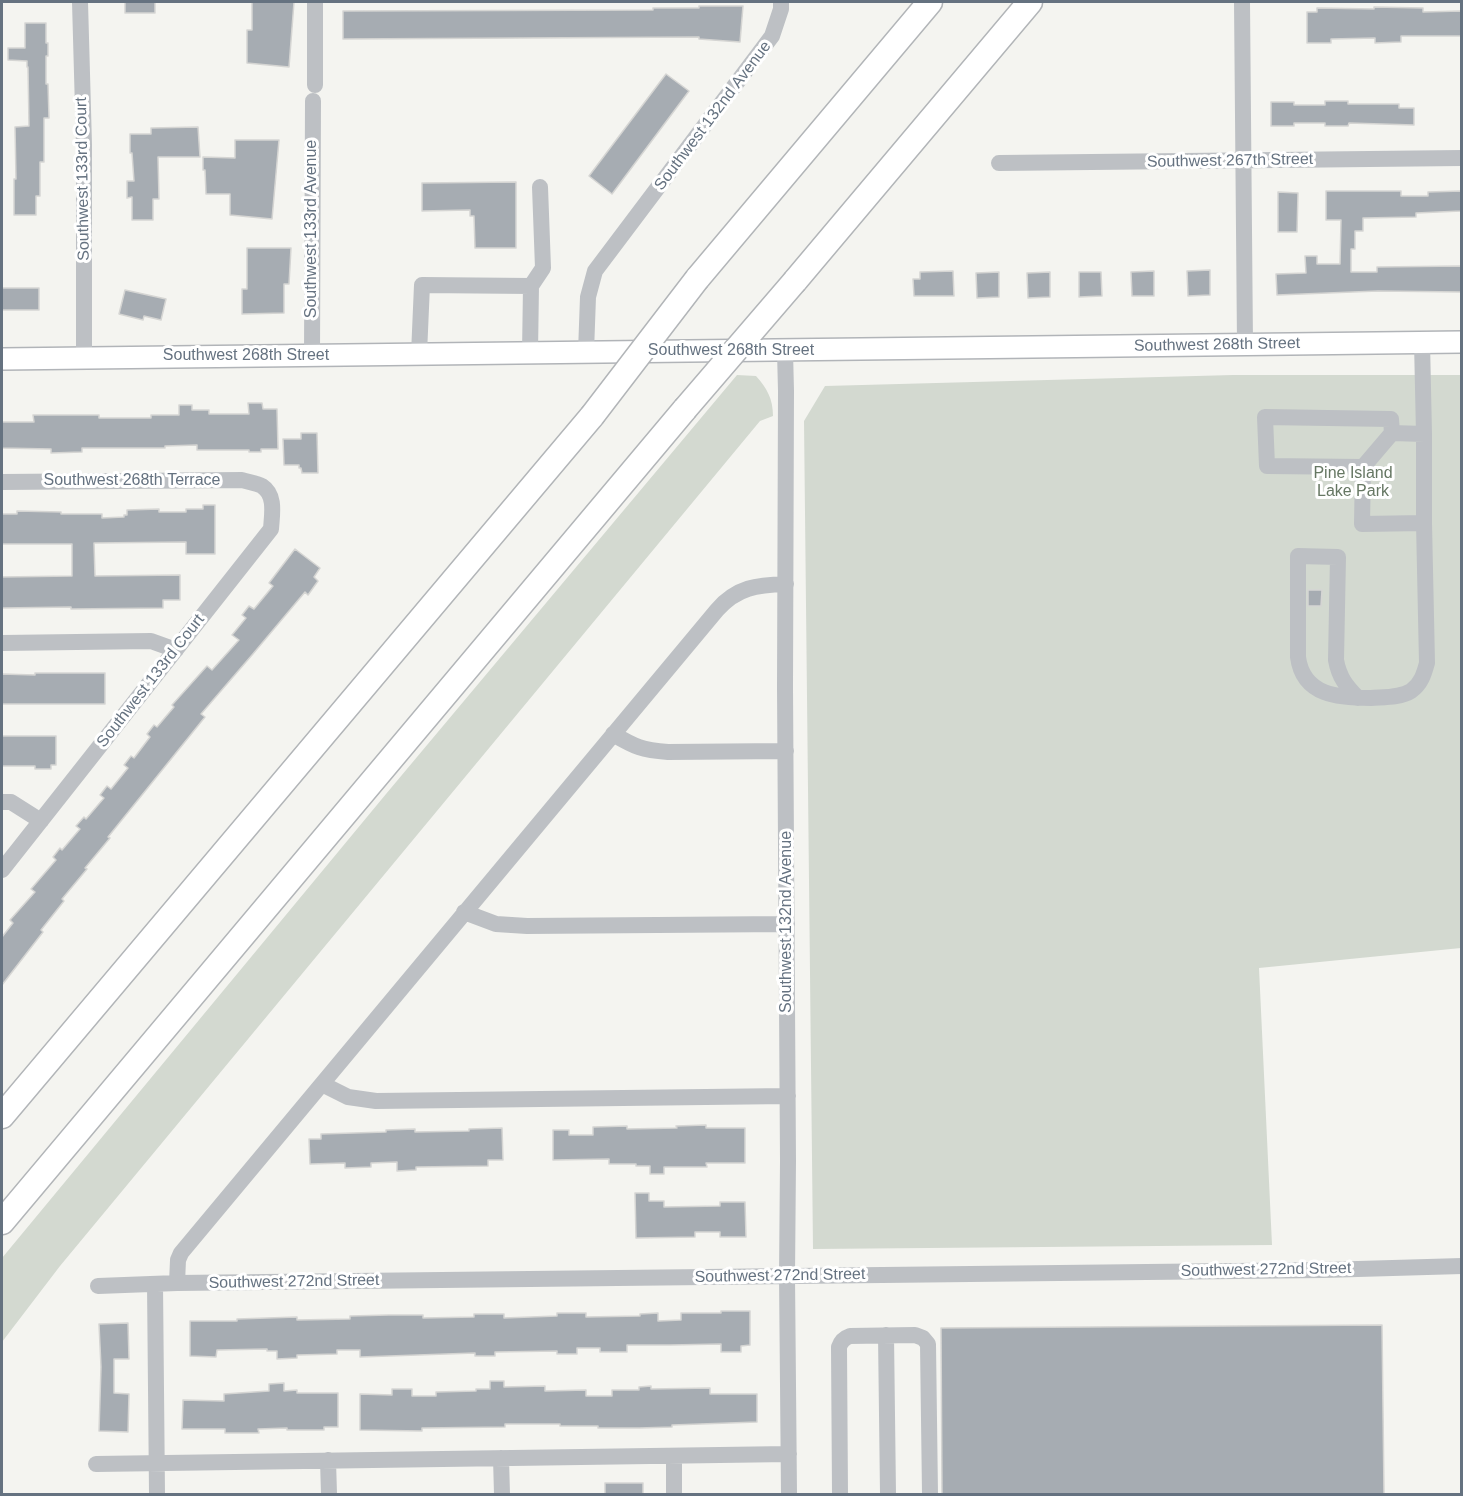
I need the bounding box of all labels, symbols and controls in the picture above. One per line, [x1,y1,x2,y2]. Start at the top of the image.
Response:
street label: Southwest 132nd Avenue [651,38,775,194]
street label: Southwest 133rd Court [72,97,94,261]
street label: Southwest 133rd Avenue [302,140,322,318]
street label: Southwest 267th Street [1147,150,1313,172]
street label: Southwest 268th Street [1134,334,1300,356]
street label: Southwest 268th Street [648,341,814,361]
street label: Southwest 268th Street [163,346,329,366]
park label: Pine Island Lake Park [1313,464,1393,502]
street label: Southwest 268th Terrace [44,471,220,491]
street label: Southwest 133rd Court [93,611,209,751]
street label: Southwest 132nd Avenue [777,831,797,1013]
street label: Southwest 272nd Street [1180,1259,1352,1281]
street label: Southwest 272nd Street [694,1265,866,1287]
street label: Southwest 272nd Street [208,1271,380,1293]

